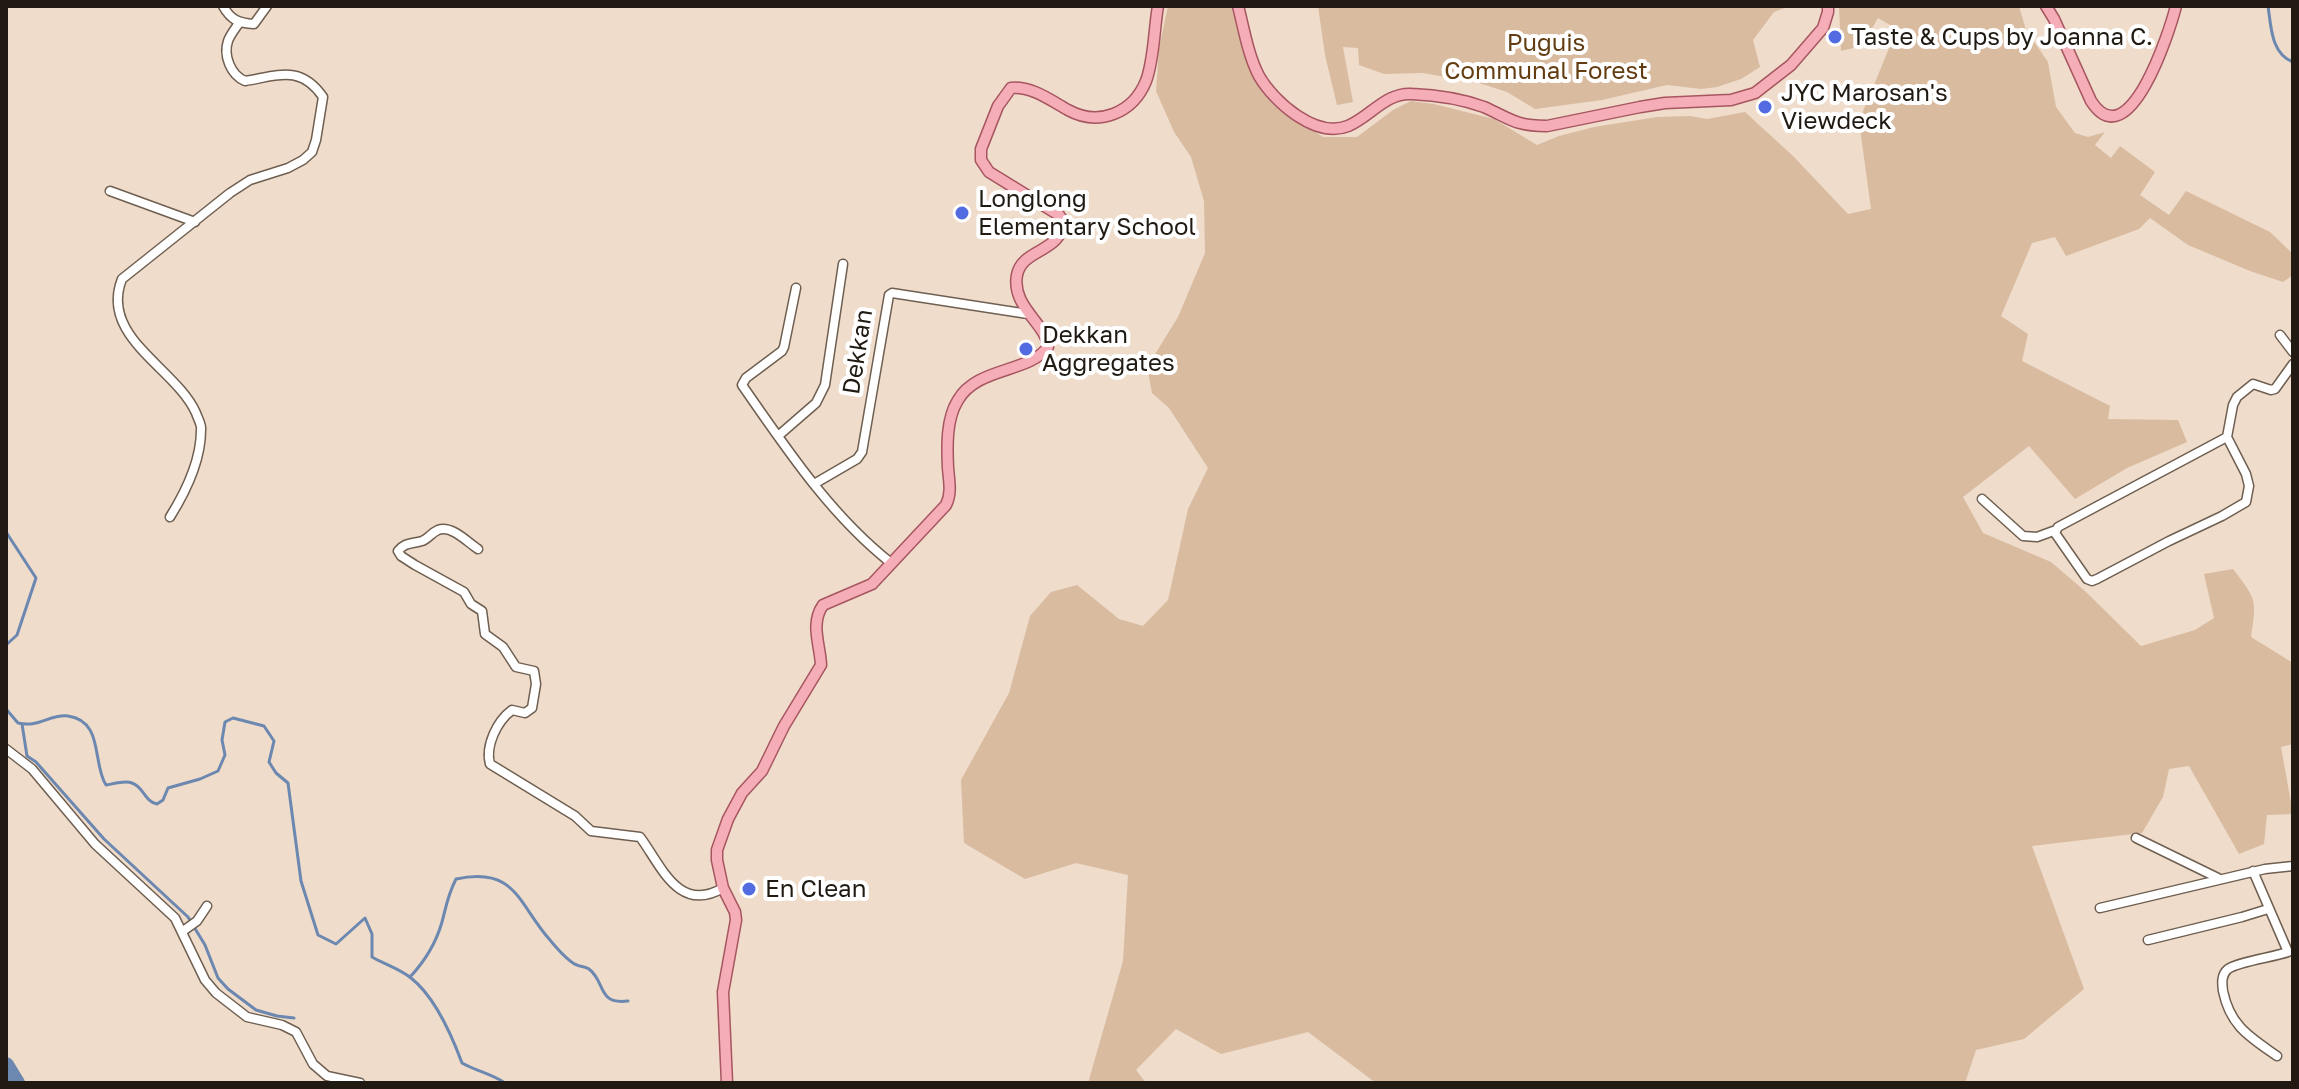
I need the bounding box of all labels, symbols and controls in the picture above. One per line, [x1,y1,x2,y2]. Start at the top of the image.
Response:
place label: Taste & Cups by Joanna C. [1851,23,2153,51]
marker: Taste & Cups by Joanna C. [1826,28,1844,46]
park label: Puguis Communal Forest [1444,29,1648,85]
place label: JYC Marosan's Viewdeck [1781,79,1948,135]
marker: JYC Marosan's Viewdeck [1756,98,1774,116]
place label: Longlong Elementary School [978,185,1196,241]
marker: Longlong Elementary School [953,204,971,222]
street label: Dekkan [837,307,879,397]
place label: Dekkan Aggregates [1042,321,1175,377]
marker: Dekkan Aggregates [1017,340,1035,358]
place label: En Clean [765,875,866,903]
marker: En Clean [740,880,758,898]

